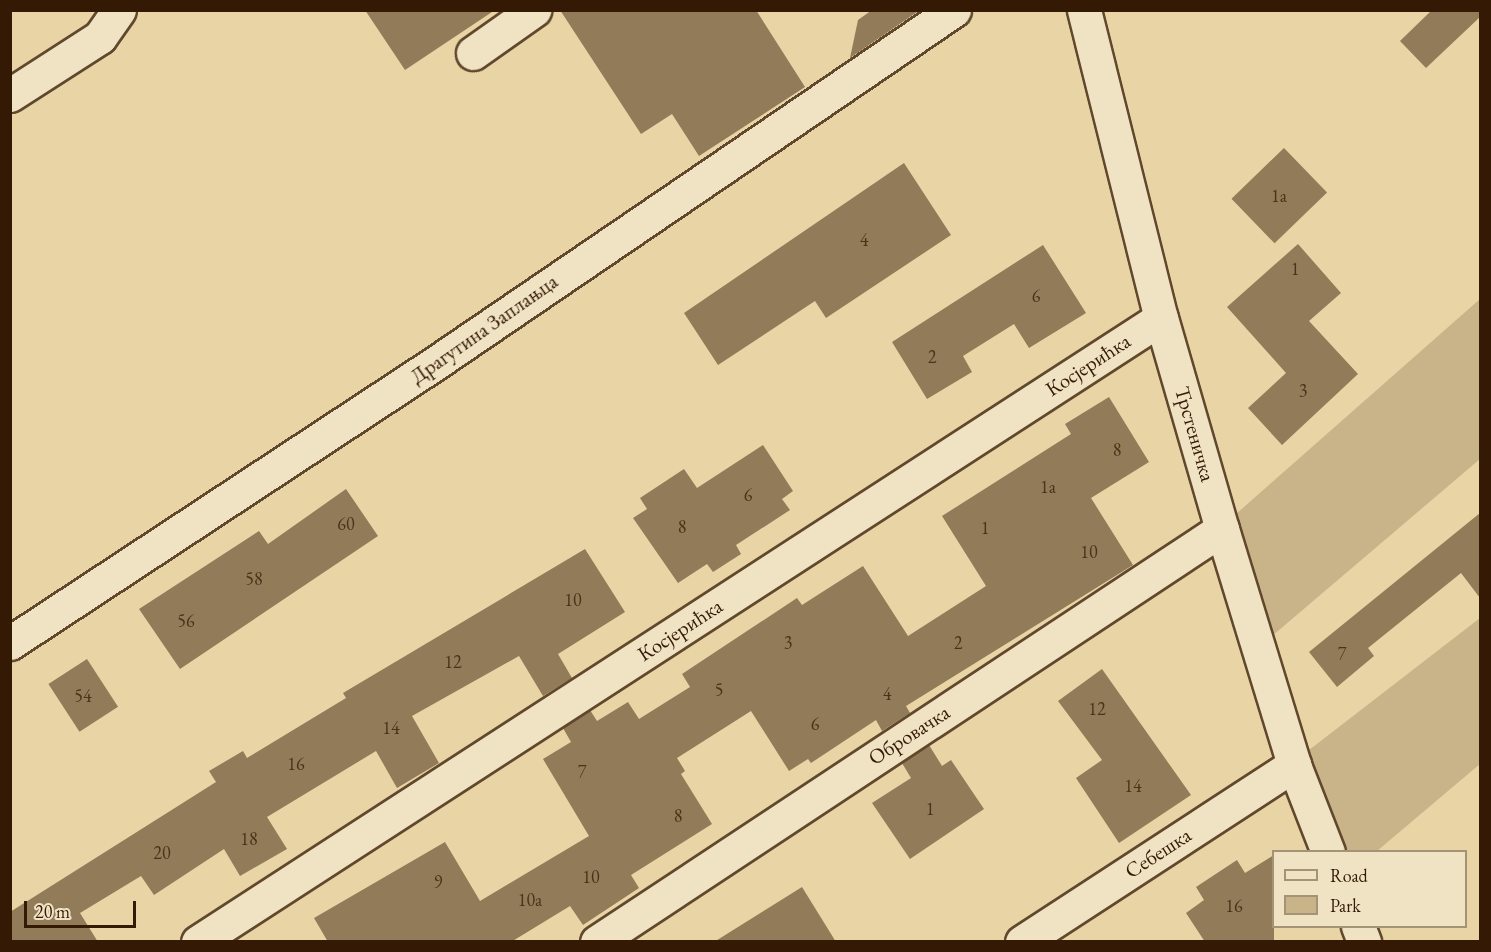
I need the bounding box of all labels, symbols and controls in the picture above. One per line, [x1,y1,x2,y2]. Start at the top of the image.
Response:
house number: 1a [1271,185,1287,207]
house number: 4 [860,229,868,251]
house number: 1 [1291,258,1299,280]
street label: Драгутина Заплањца [405,269,563,389]
house number: 6 [1032,285,1040,307]
street label: Косјерићка [1041,328,1135,402]
house number: 2 [928,346,936,368]
house number: 3 [1299,380,1307,402]
street label: Трстеничка [1169,384,1221,484]
house number: 8 [1113,439,1121,461]
house number: 1a [1040,476,1056,498]
house number: 6 [744,484,752,506]
house number: 60 [337,513,355,535]
house number: 8 [678,516,686,538]
house number: 1 [981,517,989,539]
house number: 10 [1080,541,1098,563]
house number: 58 [245,568,263,590]
house number: 10 [564,589,582,611]
street label: Косјерићка [633,593,727,667]
house number: 56 [177,610,195,632]
house number: 3 [784,632,792,654]
house number: 2 [954,632,962,654]
house number: 7 [1338,643,1346,665]
house number: 12 [444,651,462,673]
house number: 5 [715,679,723,701]
house number: 4 [883,683,891,705]
house number: 54 [74,685,92,707]
house number: 12 [1088,698,1106,720]
street label: Обровачка [864,699,954,771]
house number: 6 [811,713,819,735]
house number: 14 [382,717,400,739]
house number: 16 [287,753,305,775]
house number: 7 [578,761,586,783]
house number: 14 [1124,775,1142,797]
house number: 1 [926,798,934,820]
house number: 8 [674,805,682,827]
street label: Себешка [1120,822,1196,884]
house number: 18 [240,828,258,850]
house number: 20 [153,842,171,864]
legend [1272,850,1467,928]
text: Road [1330,864,1368,887]
house number: 10 [582,866,600,888]
house number: 9 [434,871,442,893]
scale bar [27,889,140,927]
house number: 10a [518,889,542,911]
text: Park [1330,894,1361,917]
house number: 16 [1225,895,1243,917]
text: 20 m [35,900,70,923]

